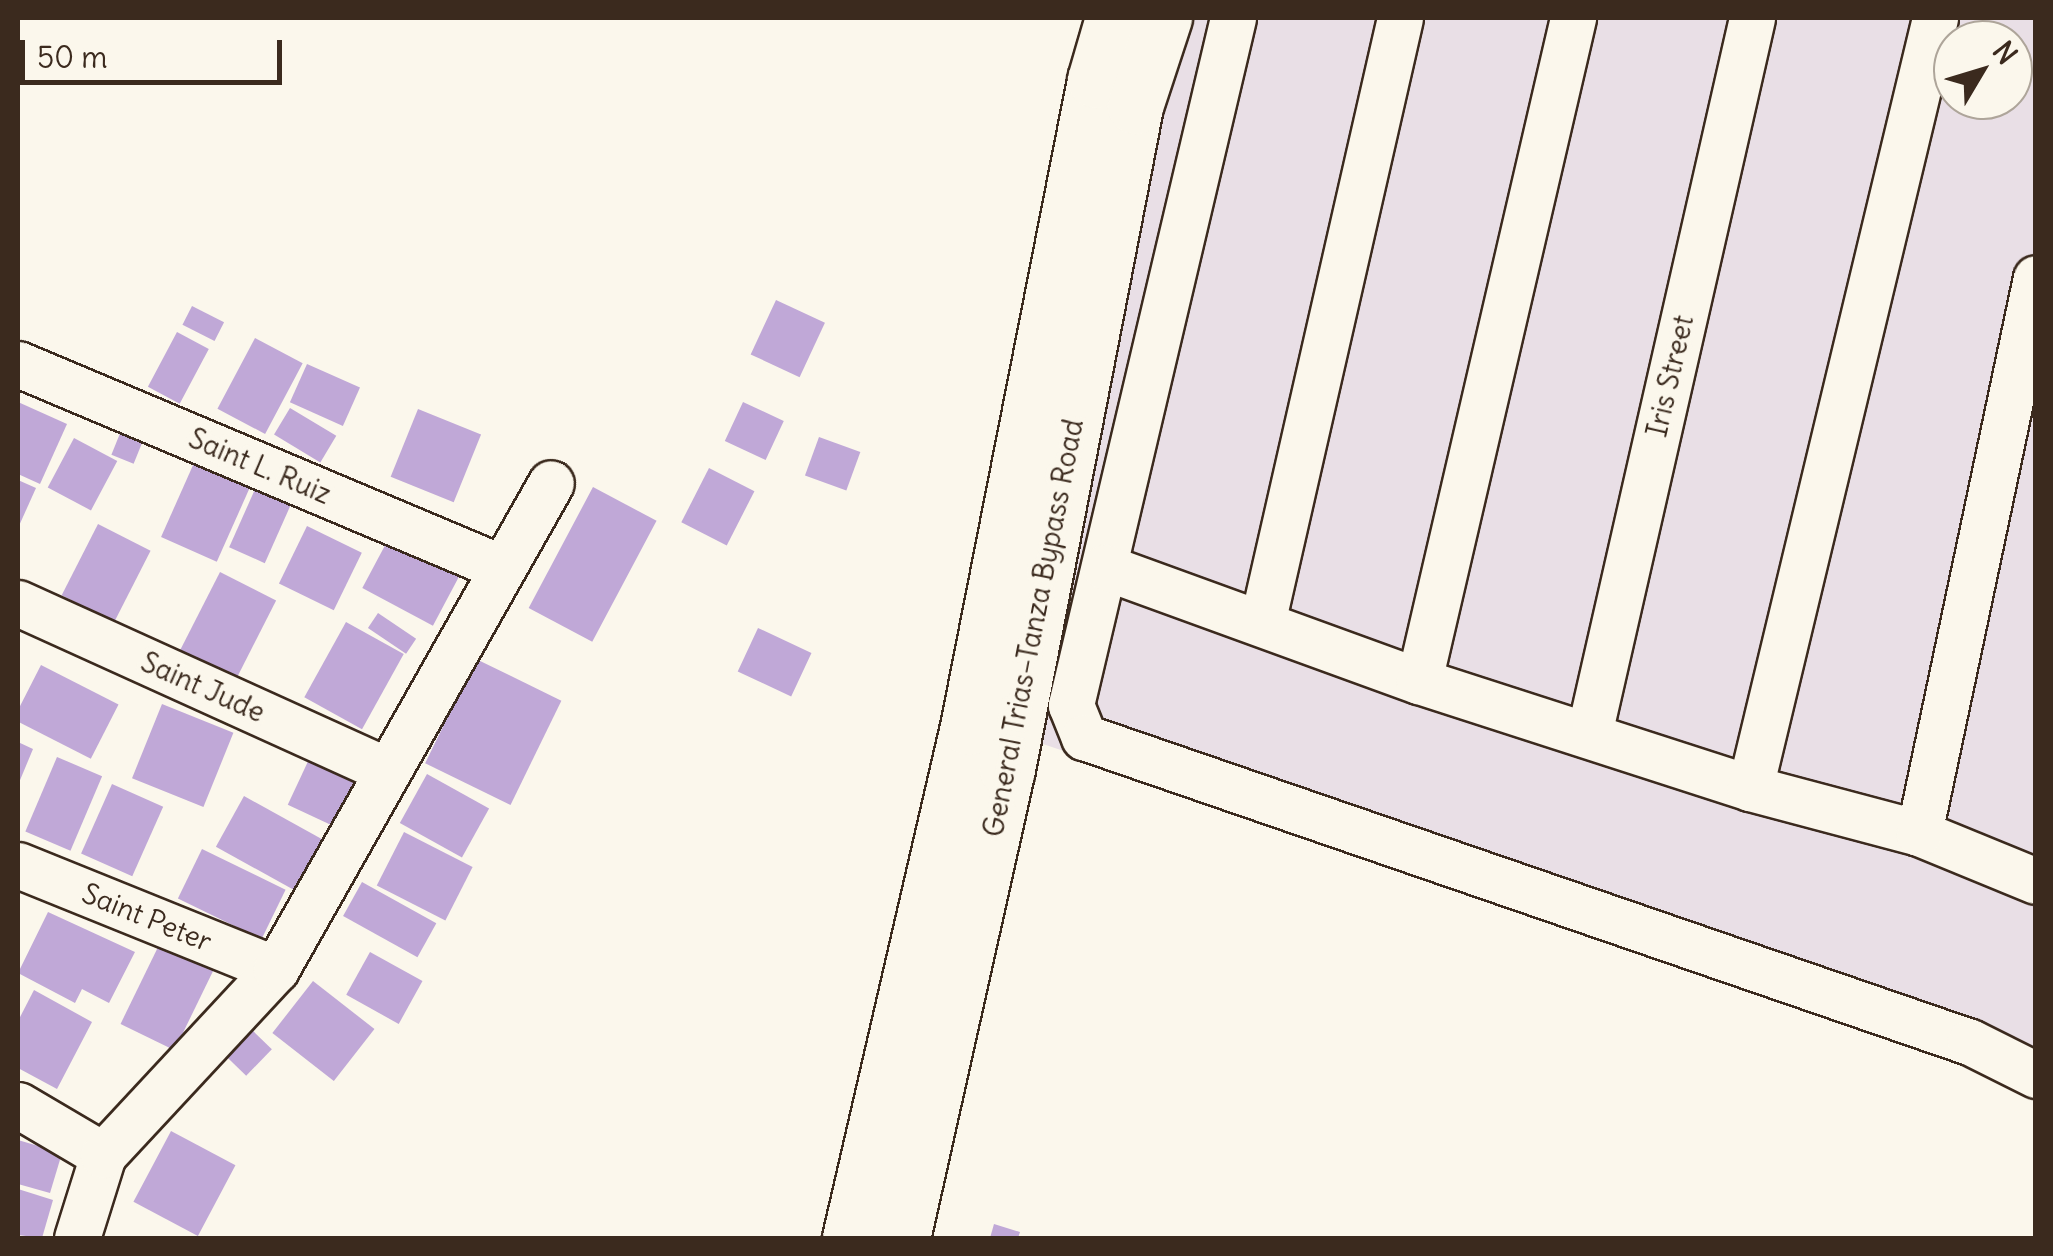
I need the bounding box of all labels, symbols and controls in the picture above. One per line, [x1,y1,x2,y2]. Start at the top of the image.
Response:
scale bar [25,20,288,82]
north arrow [1933,20,2033,120]
text: N [1985,34,2025,71]
text: 50 m [37,38,107,76]
street label: Iris Street [1640,312,1700,440]
street label: General Trias–Tanza Bypass Road [976,416,1090,840]
street label: Saint L. Ruiz [184,421,336,511]
street label: Saint Jude [136,645,270,729]
street label: Saint Peter [77,876,217,958]

